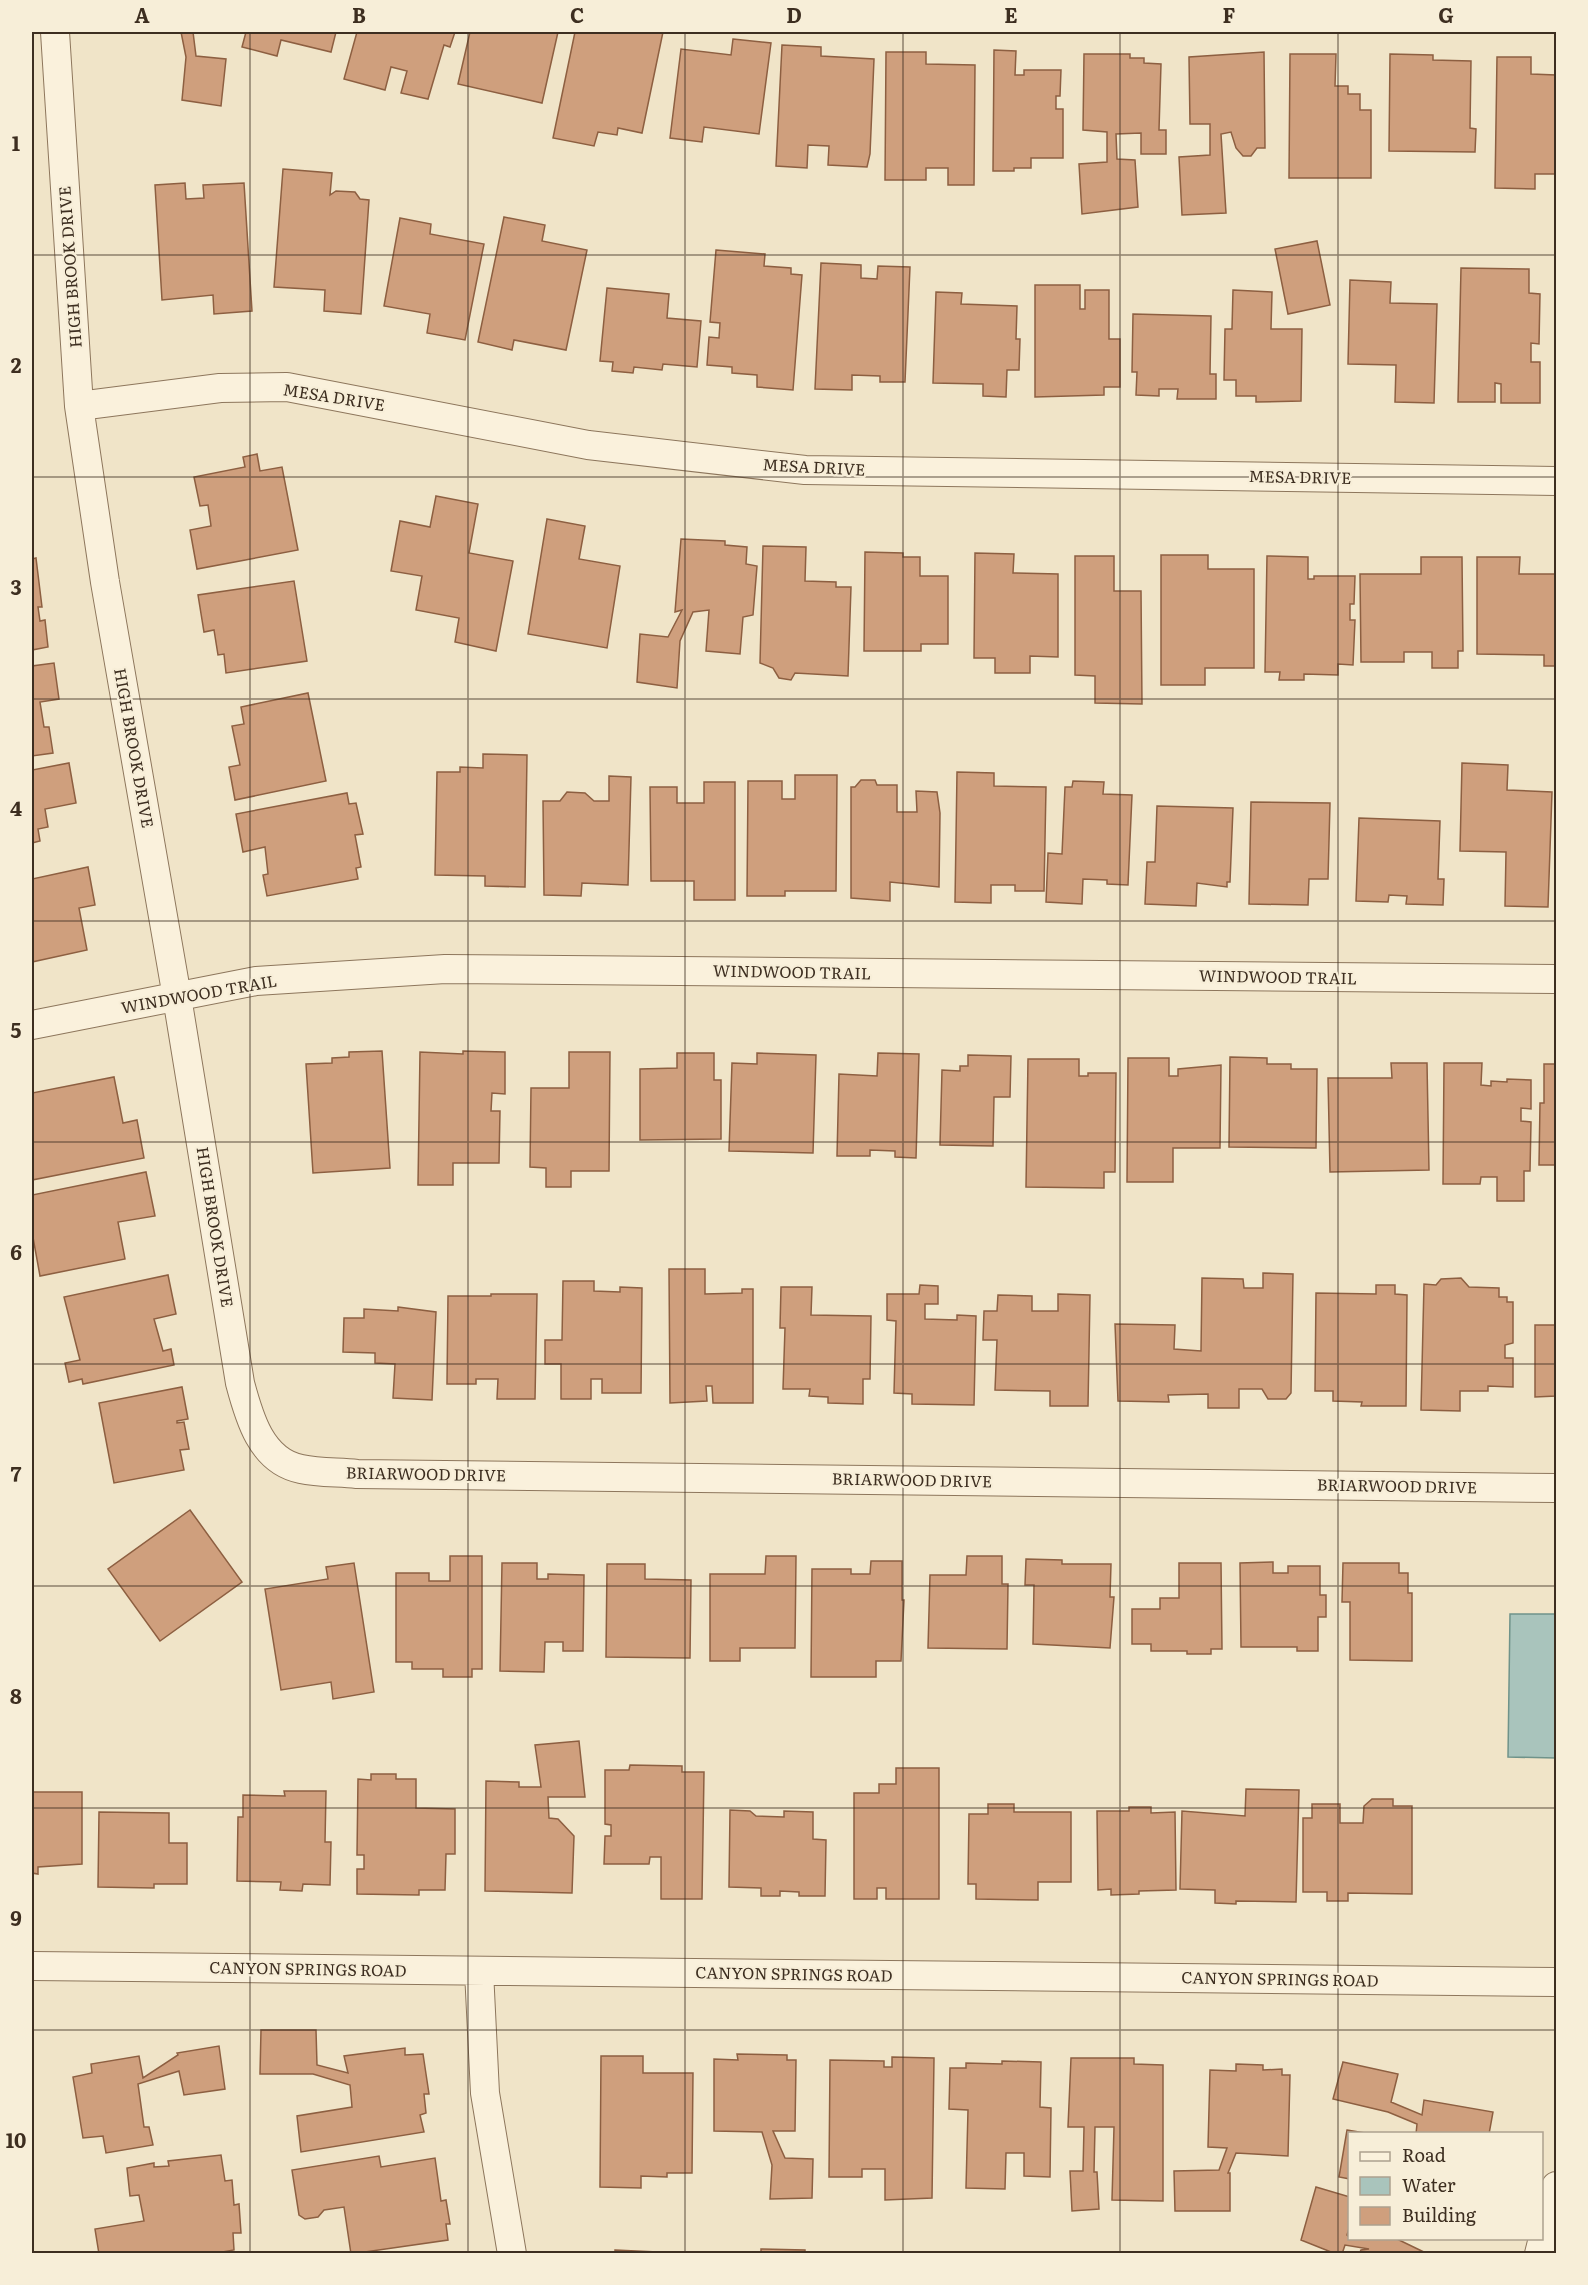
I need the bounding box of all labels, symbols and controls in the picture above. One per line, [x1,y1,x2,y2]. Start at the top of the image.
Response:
text: A [134,0,150,29]
text: B [352,0,366,29]
text: C [570,0,584,29]
text: D [786,0,802,29]
text: E [1004,0,1018,29]
text: F [1223,0,1236,29]
text: G [1438,0,1454,29]
text: 1 [12,127,20,157]
street label: HIGH BROOK DRIVE [51,185,87,349]
text: 2 [11,349,22,379]
street label: MESA DRIVE [281,376,387,416]
street label: MESA DRIVE [762,451,866,481]
street label: MESA DRIVE [1248,463,1352,489]
text: 3 [10,571,22,601]
street label: HIGH BROOK DRIVE [109,666,161,830]
text: 4 [10,792,22,822]
street label: WINDWOOD TRAIL [713,958,871,984]
street label: WINDWOOD TRAIL [1199,963,1357,989]
street label: WINDWOOD TRAIL [119,967,279,1019]
text: 5 [11,1014,22,1044]
street label: HIGH BROOK DRIVE [191,1145,241,1309]
text: 6 [10,1236,22,1266]
text: 7 [11,1458,22,1488]
street label: BRIARWOOD DRIVE [346,1460,506,1486]
street label: BRIARWOOD DRIVE [832,1466,992,1492]
street label: BRIARWOOD DRIVE [1317,1472,1477,1498]
text: 8 [10,1680,22,1710]
text: 9 [10,1902,22,1932]
street label: CANYON SPRINGS ROAD [209,1954,407,1982]
street label: CANYON SPRINGS ROAD [695,1959,893,1987]
street label: CANYON SPRINGS ROAD [1181,1964,1379,1992]
text: 10 [6,2124,26,2154]
legend [1348,2132,1543,2240]
text: Road [1402,2141,1446,2168]
text: Water [1402,2171,1456,2198]
text: Building [1402,2201,1477,2228]

